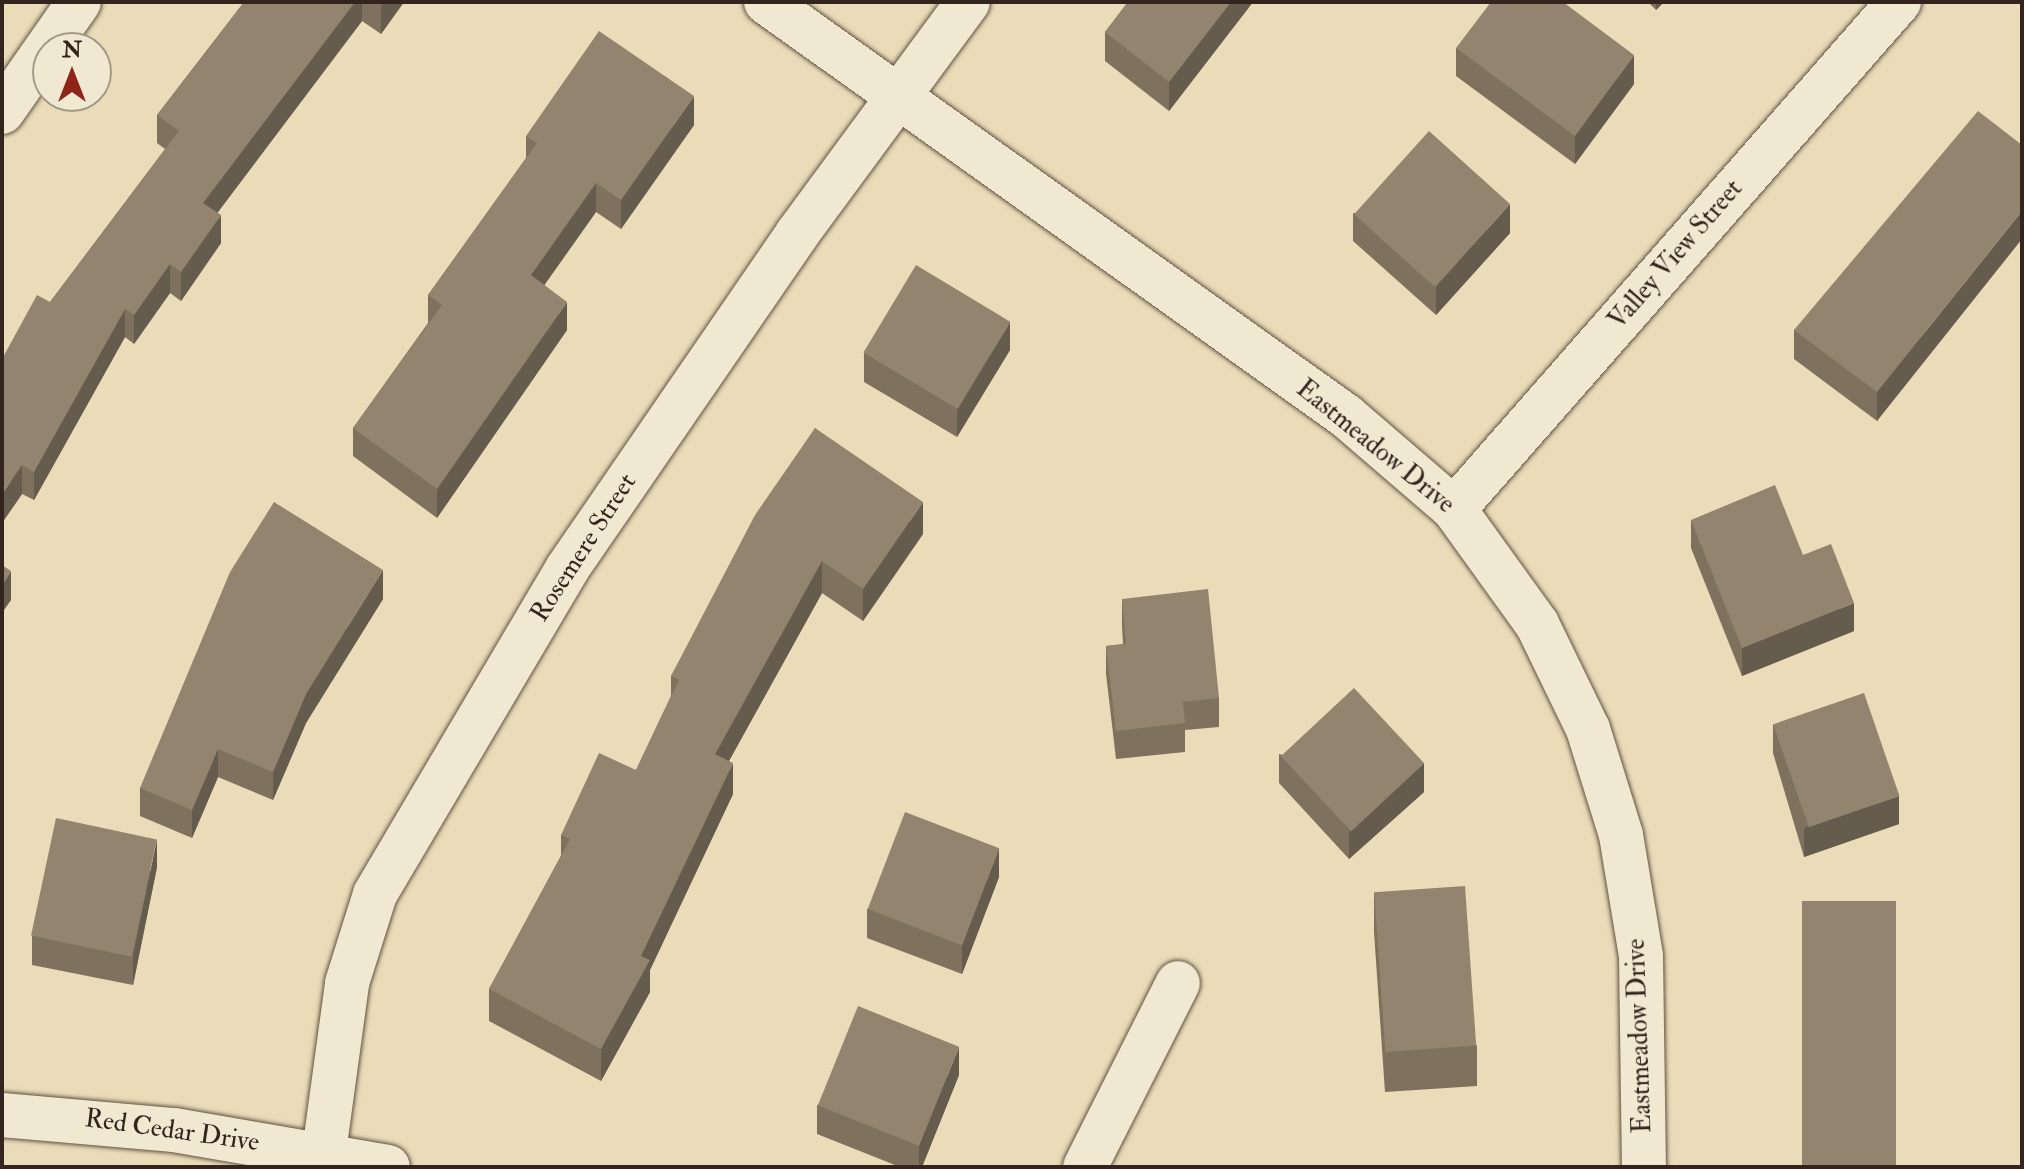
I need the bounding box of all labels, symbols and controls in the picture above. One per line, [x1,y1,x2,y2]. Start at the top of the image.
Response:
north arrow [32,32,112,112]
text: N [62,36,82,64]
street label: Valley View Street [1603,174,1749,336]
street label: Eastmeadow Drive [1290,374,1460,520]
street label: Rosemere Street [525,468,643,628]
street label: Eastmeadow Drive [1621,938,1659,1134]
street label: Red Cedar Drive [83,1103,261,1159]

